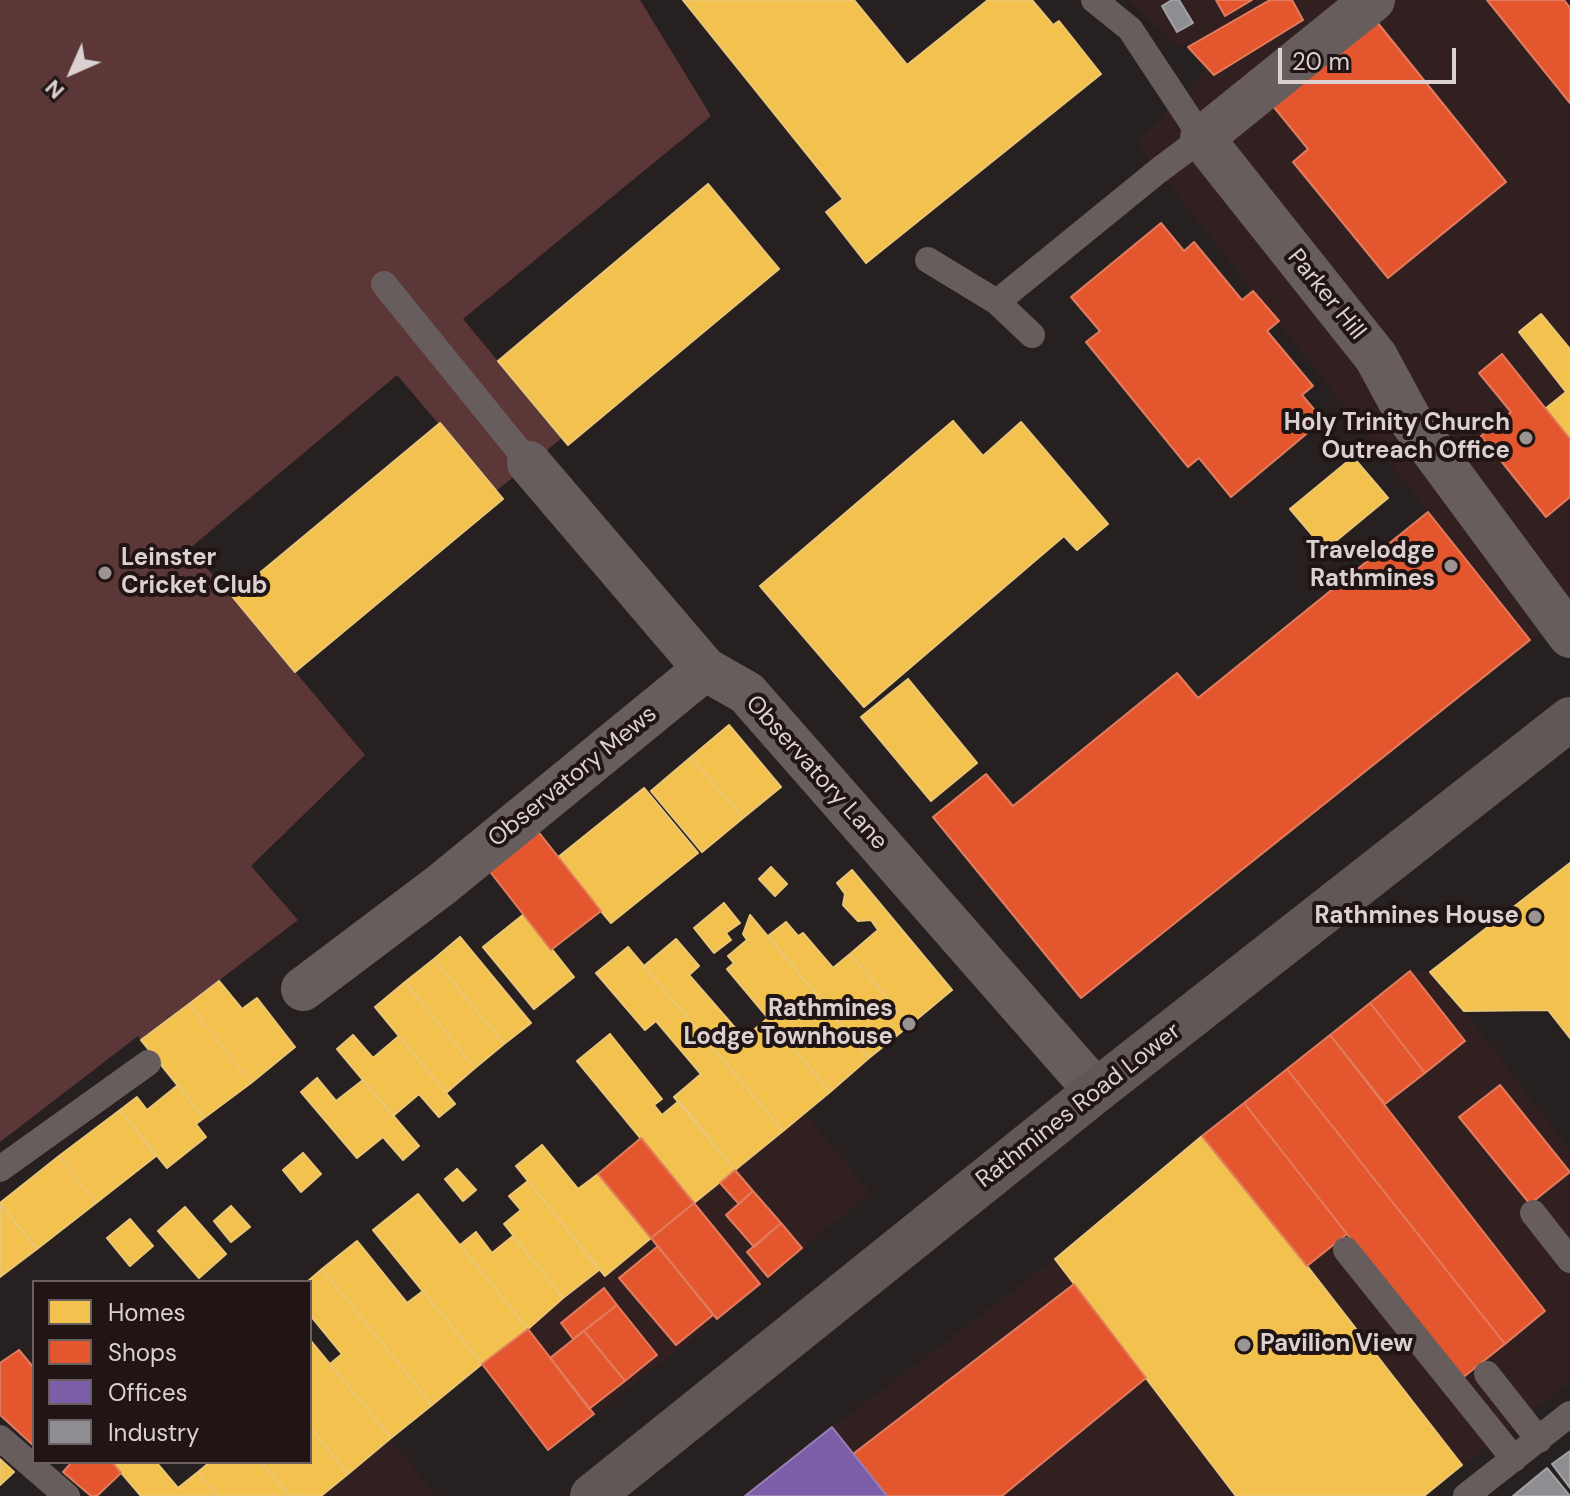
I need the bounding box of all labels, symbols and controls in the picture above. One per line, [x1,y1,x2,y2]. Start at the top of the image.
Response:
north arrow [32,32,112,112]
scale bar [1282,32,1460,82]
text: 20 m [1292,46,1350,77]
text: N [39,73,71,105]
street label: Parker Hill [1281,244,1371,346]
place label: Holy Trinity Church Outreach Office [1284,410,1510,466]
marker: Holy Trinity Church Outreach Office [1517,429,1535,447]
place label: Travelodge Rathmines [1306,538,1435,594]
place label: Leinster Cricket Club [121,545,267,601]
marker: Travelodge Rathmines [1442,557,1460,575]
marker: Leinster Cricket Club [96,564,114,582]
street label: Observatory Lane [739,690,893,856]
street label: Observatory Mews [483,700,663,854]
place label: Rathmines House [1315,903,1519,931]
marker: Rathmines House [1526,908,1544,926]
place label: Rathmines Lodge Townhouse [684,996,893,1052]
marker: Rathmines Lodge Townhouse [900,1015,918,1033]
street label: Rathmines Road Lower [971,1017,1187,1195]
legend [32,1280,312,1464]
text: Homes [108,1297,186,1328]
place label: Pavilion View [1260,1331,1413,1359]
marker: Pavilion View [1235,1336,1253,1354]
text: Shops [108,1337,177,1368]
text: Offices [108,1377,188,1408]
text: Industry [108,1417,199,1448]

